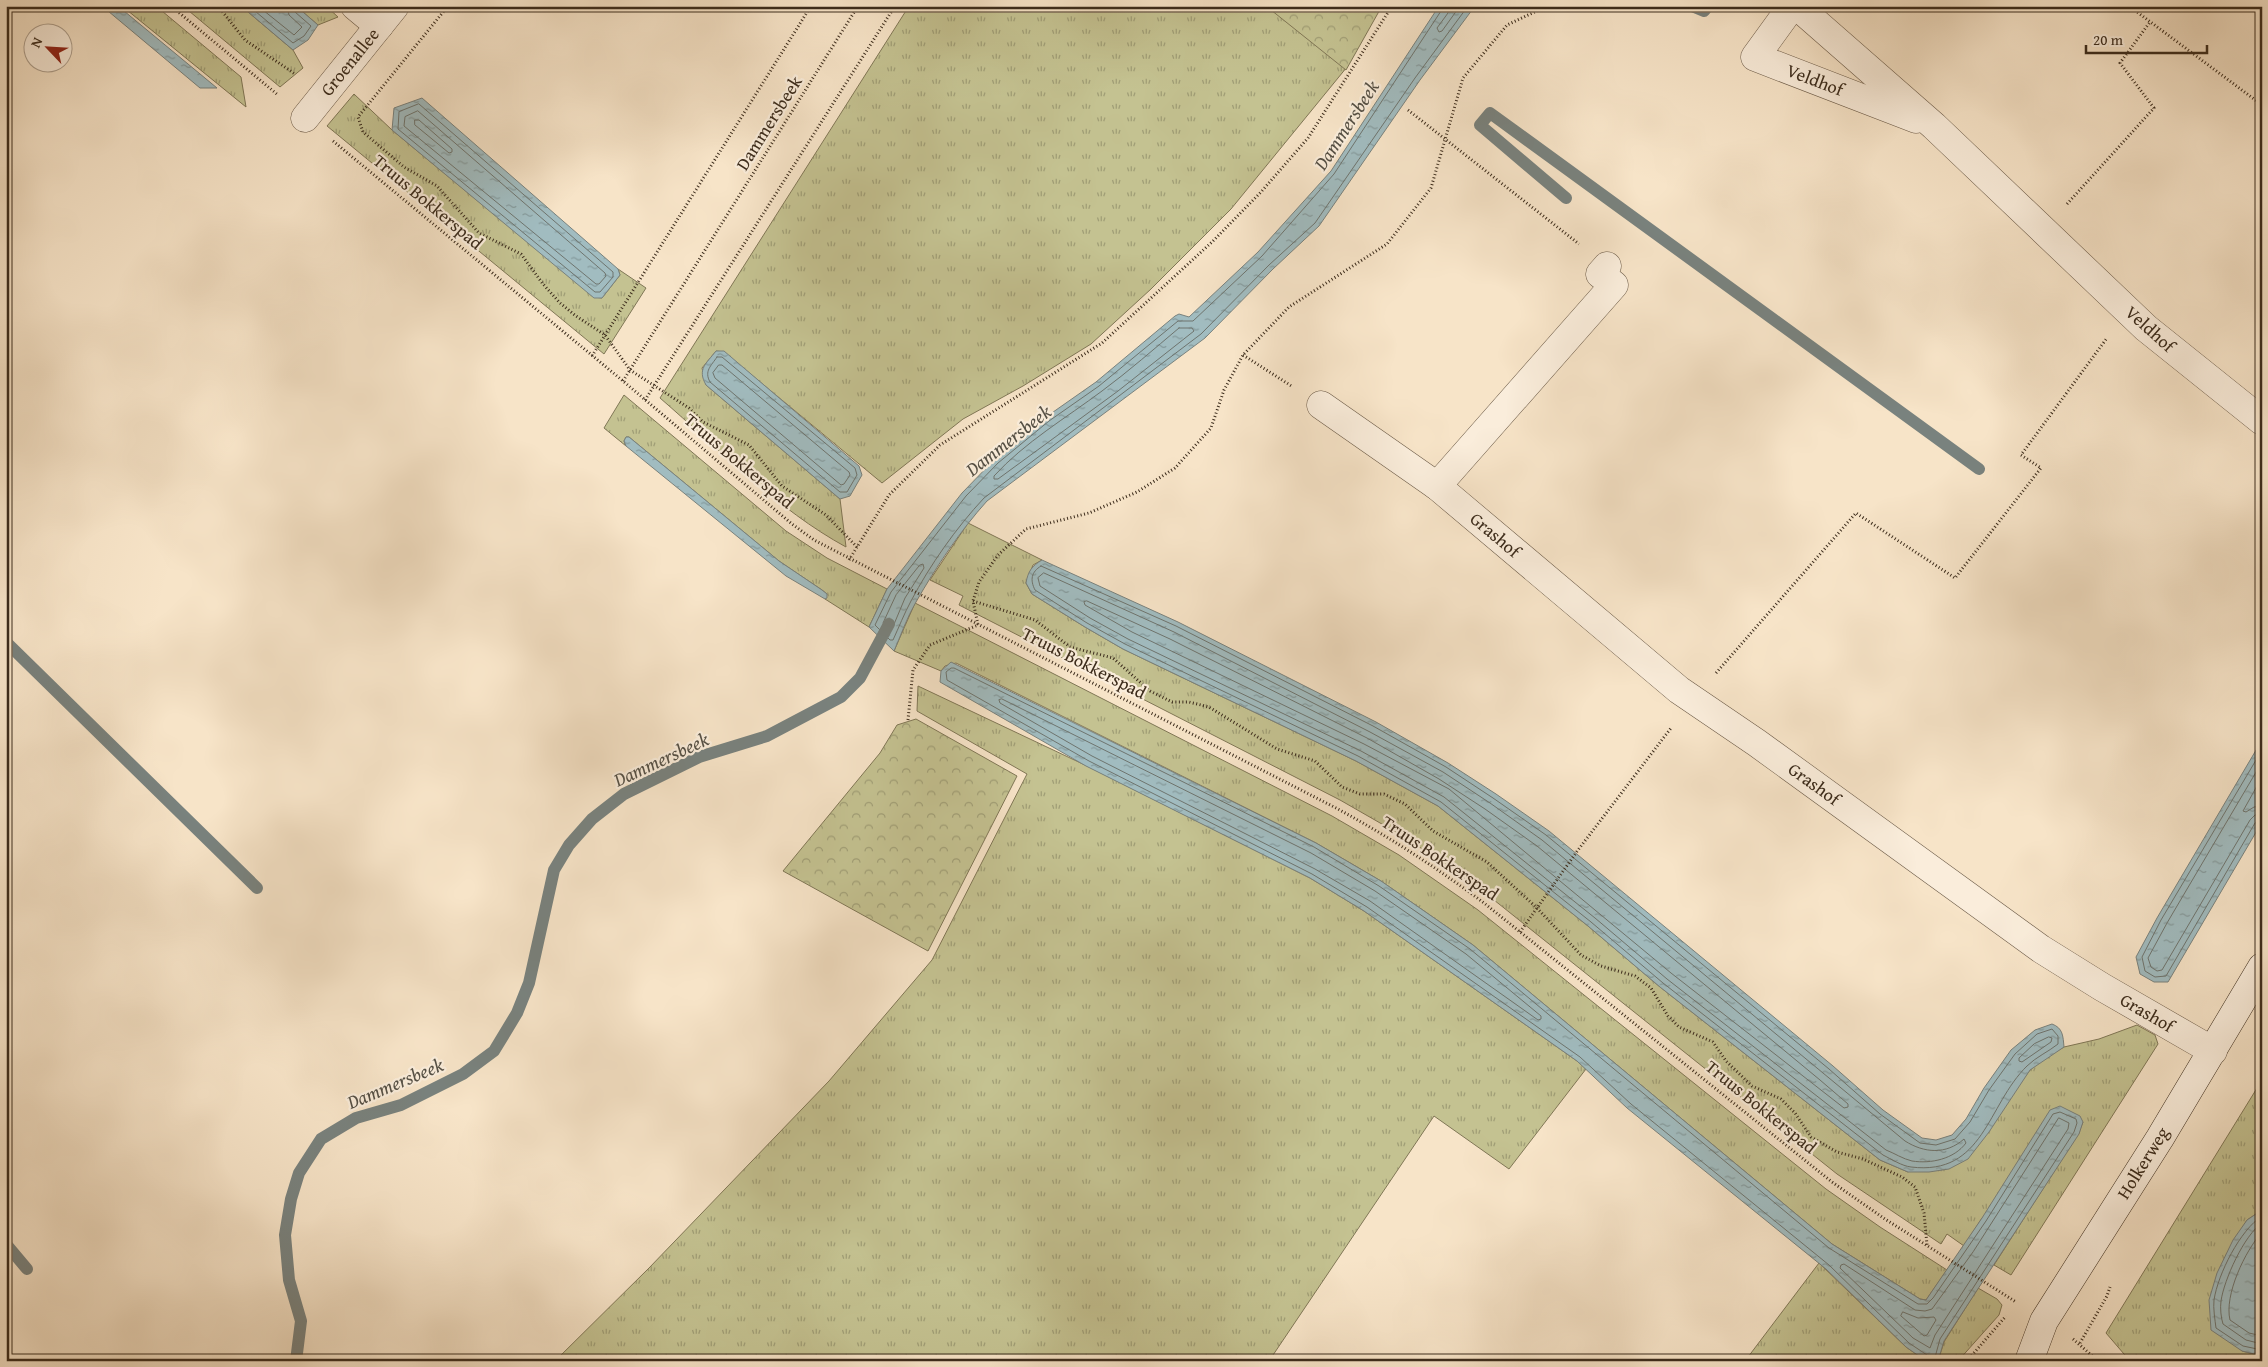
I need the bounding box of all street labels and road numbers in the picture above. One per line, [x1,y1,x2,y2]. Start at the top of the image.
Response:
street label: Groenallee [314,22,386,102]
street label: Veldhof [1783,56,1850,103]
street label: Dammersbeek [729,69,809,175]
street label: Truus Bokkerspad [367,147,489,256]
street label: Veldhof [2119,299,2183,360]
street label: Truus Bokkerspad [678,406,800,515]
street label: Grashof [1464,505,1528,565]
street label: Truus Bokkerspad [1017,620,1151,706]
street label: Grashof [1783,755,1848,813]
street label: Truus Bokkerspad [1376,808,1505,907]
street label: Grashof [2115,986,2181,1040]
street label: Truus Bokkerspad [1700,1053,1823,1160]
street label: Holkerweg [2110,1121,2175,1204]

